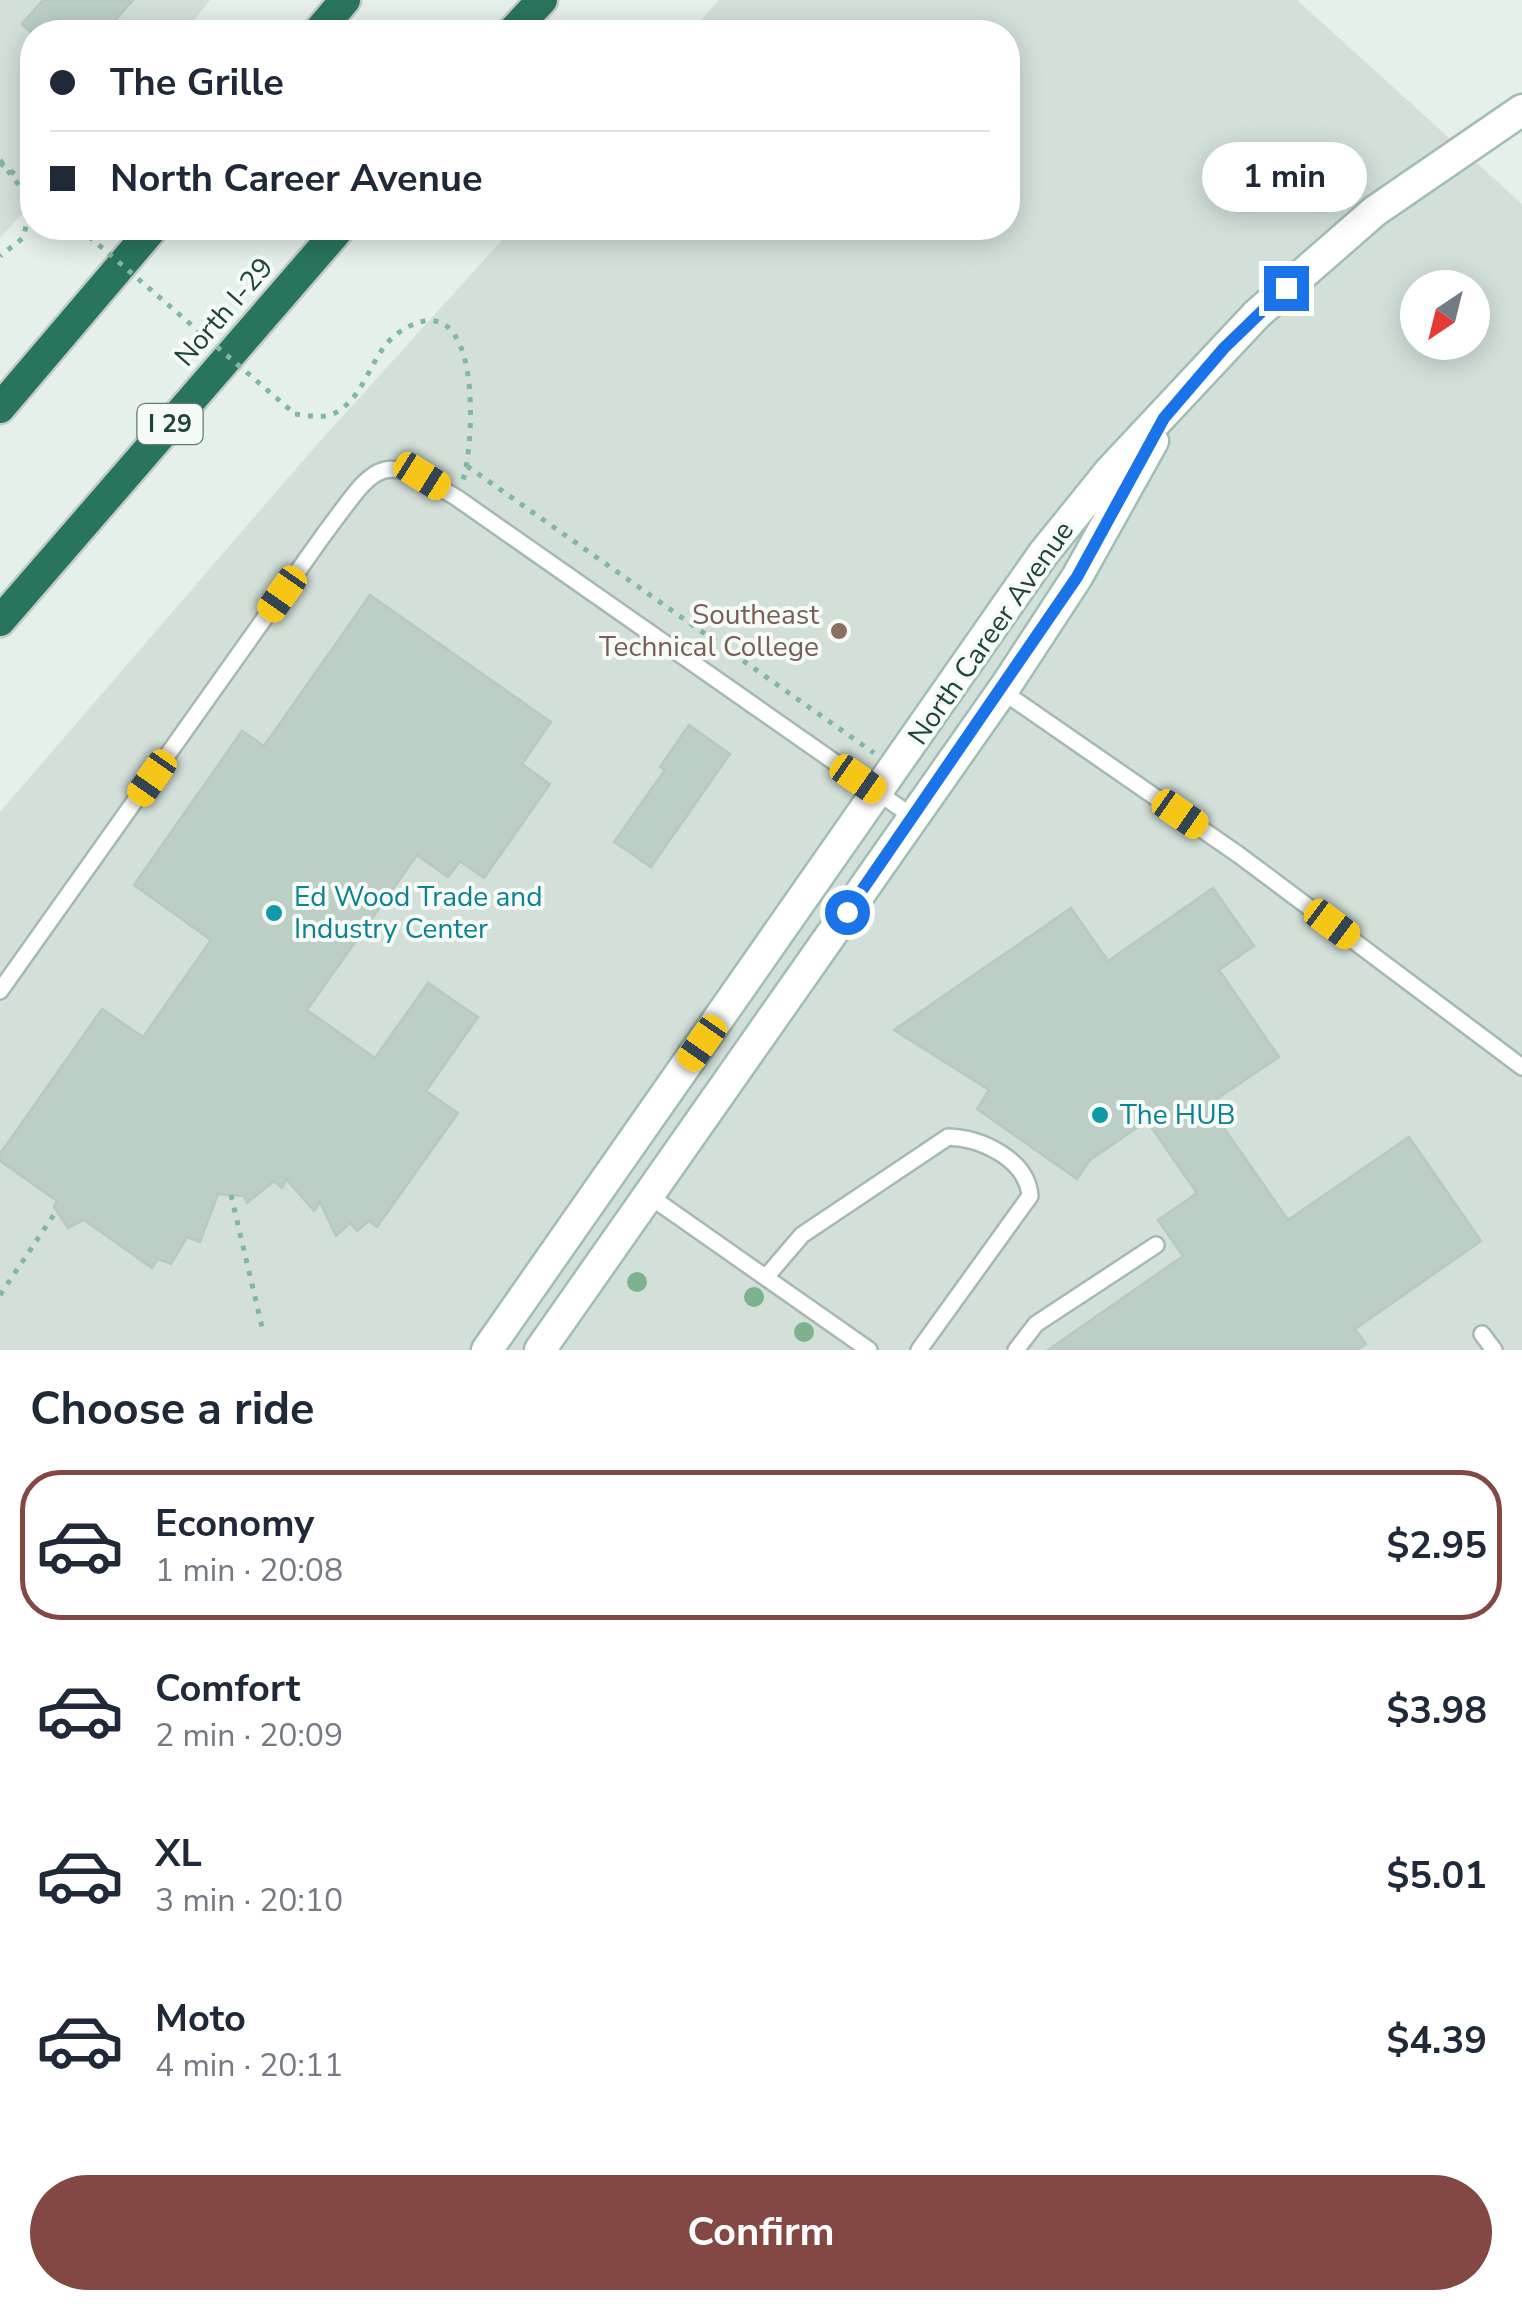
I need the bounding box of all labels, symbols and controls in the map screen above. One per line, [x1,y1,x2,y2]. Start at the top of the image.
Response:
text: The Grille [110,57,284,108]
callout: 1 min [1204,143,1368,213]
text: North Career Avenue [110,153,482,204]
text: 1 min [1243,155,1326,198]
street label: North I-29 [166,249,282,375]
route end [1264,266,1309,311]
north arrow [1400,270,1490,360]
map controls [1400,270,1490,360]
road number: I 29 [138,404,202,444]
car [389,447,455,505]
street label: North Career Avenue [899,513,1083,753]
car [253,561,311,627]
place label: Southeast Technical College [599,596,819,666]
marker: Southeast Technical College [828,620,850,642]
car [123,745,181,811]
car [825,750,891,808]
car [1147,785,1213,843]
place label: Ed Wood Trade and Industry Center [294,878,543,948]
route start [825,890,870,935]
car [1299,894,1365,954]
marker: Ed Wood Trade and Industry Center [263,902,285,924]
car [673,1010,731,1076]
place label: The HUB [1120,1096,1235,1134]
marker: The HUB [1089,1104,1111,1126]
text: Choose a ride [30,1379,315,1440]
text: Economy [155,1498,314,1549]
icon: car [35,1500,125,1590]
text: $2.95 [1386,1520,1487,1571]
text: 1 min · 20:08 [155,1549,343,1592]
text: Comfort [155,1663,300,1714]
icon: car [35,1665,125,1755]
text: $3.98 [1386,1685,1487,1736]
text: 2 min · 20:09 [155,1714,343,1757]
text: XL [155,1828,202,1879]
icon: car [35,1830,125,1920]
text: $5.01 [1386,1850,1487,1901]
text: 3 min · 20:10 [155,1879,343,1922]
text: Moto [155,1993,246,2044]
icon: car [35,1995,125,2085]
text: $4.39 [1386,2015,1487,2066]
text: 4 min · 20:11 [155,2044,343,2087]
button: Confirm [30,2175,1492,2290]

